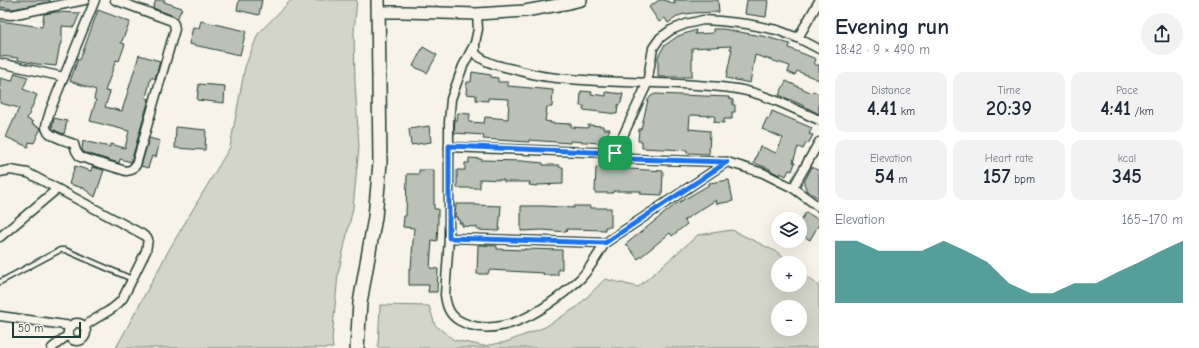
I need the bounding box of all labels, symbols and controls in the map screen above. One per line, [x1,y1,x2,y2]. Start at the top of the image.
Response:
button: share [1141,13,1183,55]
text: Evening run [835,14,949,40]
text: 18:42 · 9 × 490 m [835,42,930,57]
text: Distance [871,84,911,97]
text: Time [998,84,1020,97]
text: Pace [1116,84,1138,97]
text: 4.41 [867,97,897,120]
text: 20:39 [986,97,1032,120]
text: 4:41 [1100,97,1131,120]
text: km [897,105,915,118]
text: /km [1131,105,1154,118]
pin [598,136,632,170]
icon: arrive [604,142,626,164]
text: Elevation [870,152,912,165]
text: Heart rate [985,152,1033,165]
text: kcal [1118,152,1136,165]
text: 54 [875,165,895,188]
text: 157 [983,165,1010,188]
text: 345 [1112,165,1142,188]
text: m [895,173,907,186]
text: bpm [1010,173,1035,186]
map controls [771,212,807,336]
button: layers [771,212,807,248]
text: Elevation [835,212,885,227]
text: 165–170 m [1122,212,1183,227]
button: + [771,256,807,292]
button: − [771,300,807,336]
scale bar [12,320,81,339]
text: 50 m [18,322,43,335]

